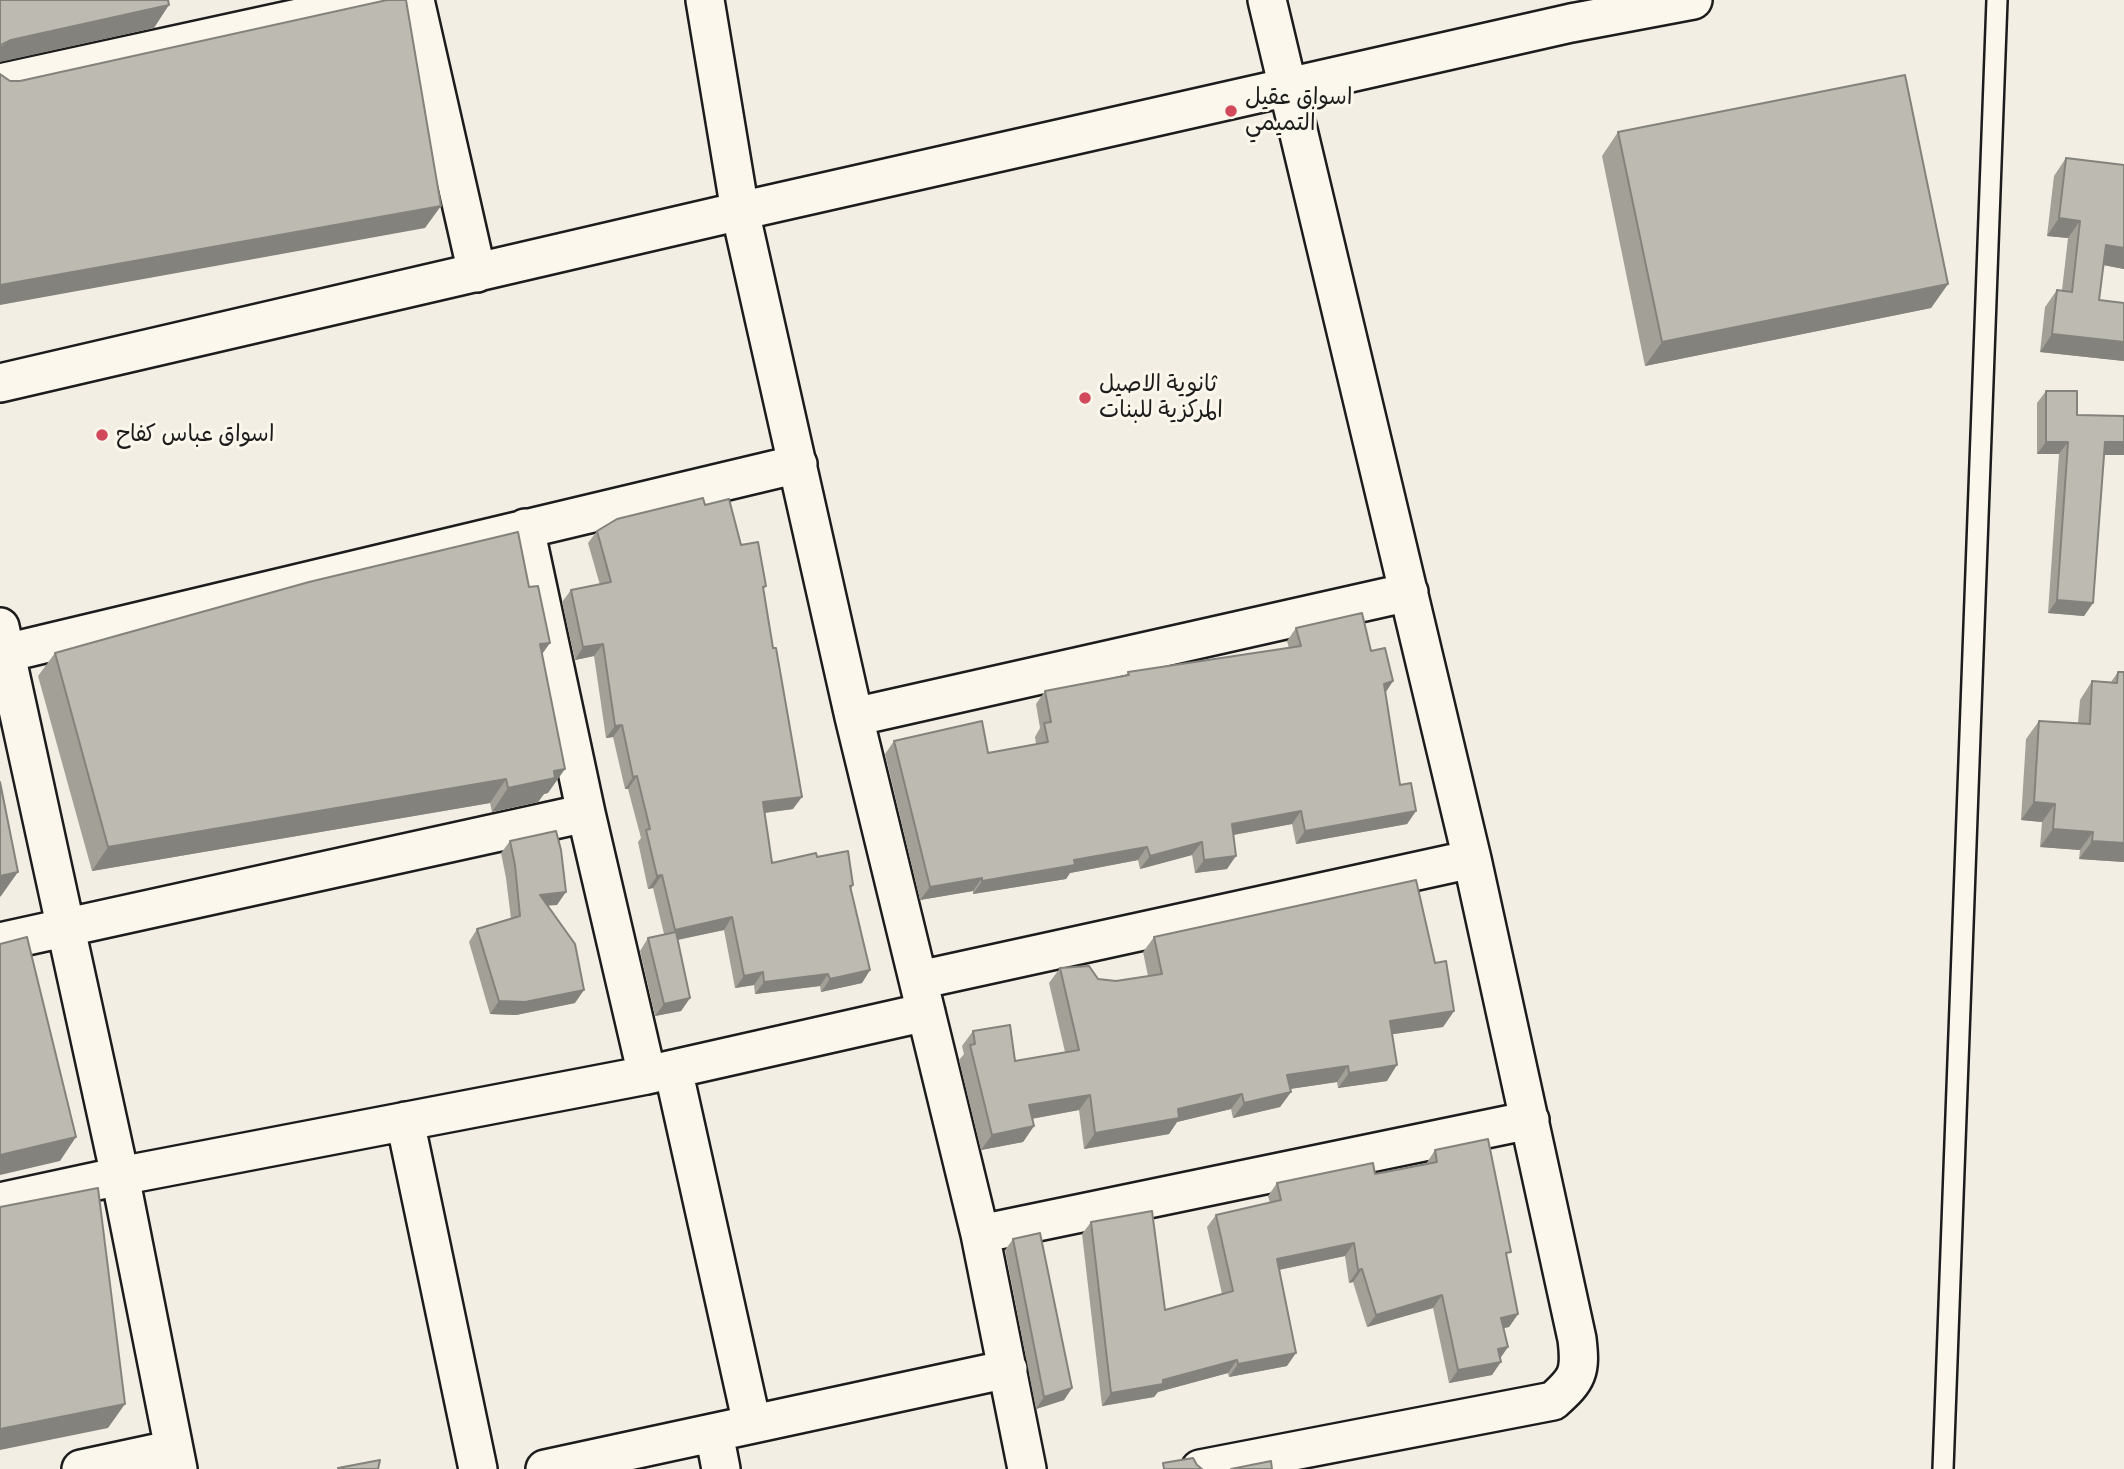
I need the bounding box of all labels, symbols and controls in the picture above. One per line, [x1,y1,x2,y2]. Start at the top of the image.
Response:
place label: اسواق عقيل التميمي [1245,84,1352,138]
marker: اسواق عقيل التميمي [1223,103,1239,119]
place label: ثانوية الاصيل المركزية للبنات [1099,371,1223,425]
marker: ثانوية الاصيل المركزية للبنات [1077,390,1093,406]
place label: اسواق عباس كفاح [116,421,275,449]
marker: اسواق عباس كفاح [94,427,110,443]

